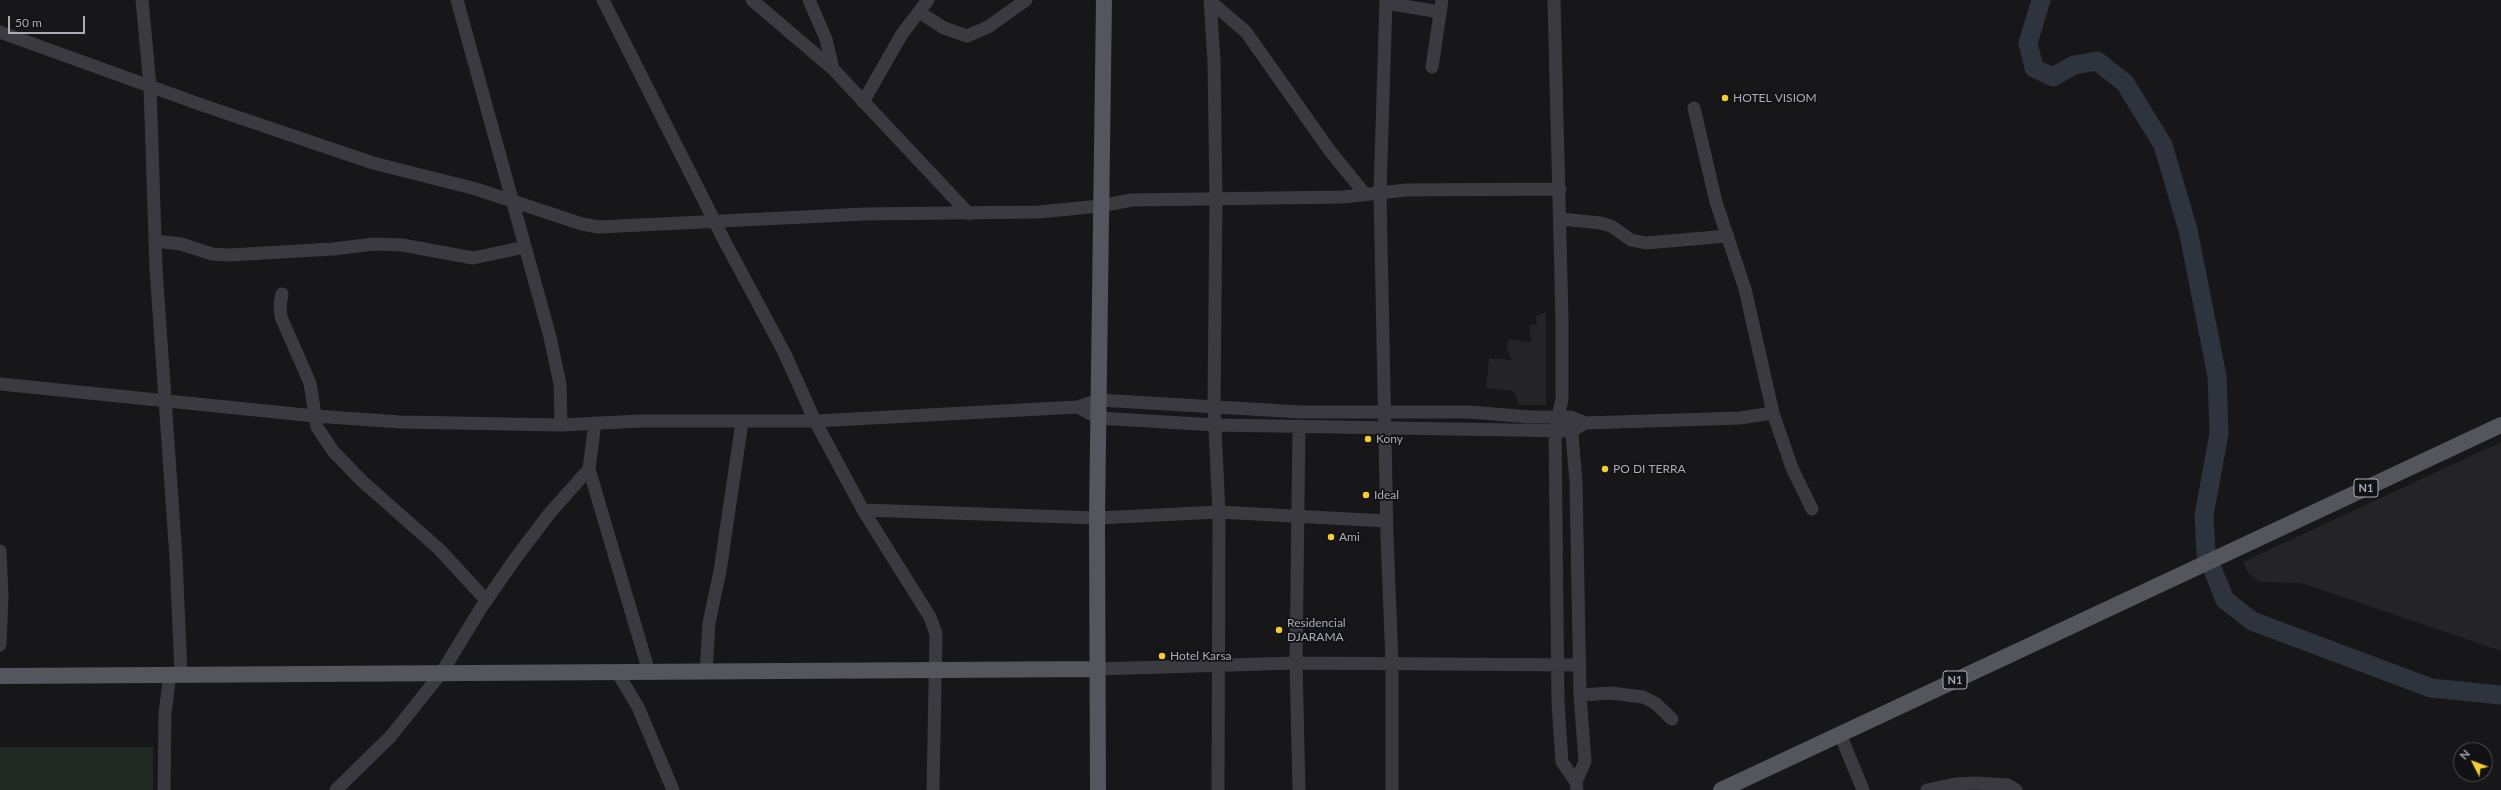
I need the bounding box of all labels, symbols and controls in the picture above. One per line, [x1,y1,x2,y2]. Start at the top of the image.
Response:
scale bar [10,8,87,34]
text: 50 m [15,15,42,30]
place label: HOTEL VISIOM [1733,91,1817,105]
marker: HOTEL VISIOM [1720,93,1730,103]
place label: Kony [1376,432,1403,446]
marker: Kony [1363,434,1373,444]
place label: PO DI TERRA [1613,462,1686,476]
marker: PO DI TERRA [1600,464,1610,474]
road number: N1 [2354,479,2378,497]
place label: Ideal [1374,488,1399,502]
marker: Ideal [1361,490,1371,500]
place label: Ami [1339,530,1360,544]
marker: Ami [1326,532,1336,542]
place label: Residencial DJARAMA [1287,616,1346,644]
marker: Residencial DJARAMA [1274,625,1284,635]
place label: Hotel Karsa [1170,649,1232,663]
marker: Hotel Karsa [1157,651,1167,661]
road number: N1 [1943,671,1967,689]
north arrow [2453,742,2493,782]
text: N [2457,747,2472,762]

